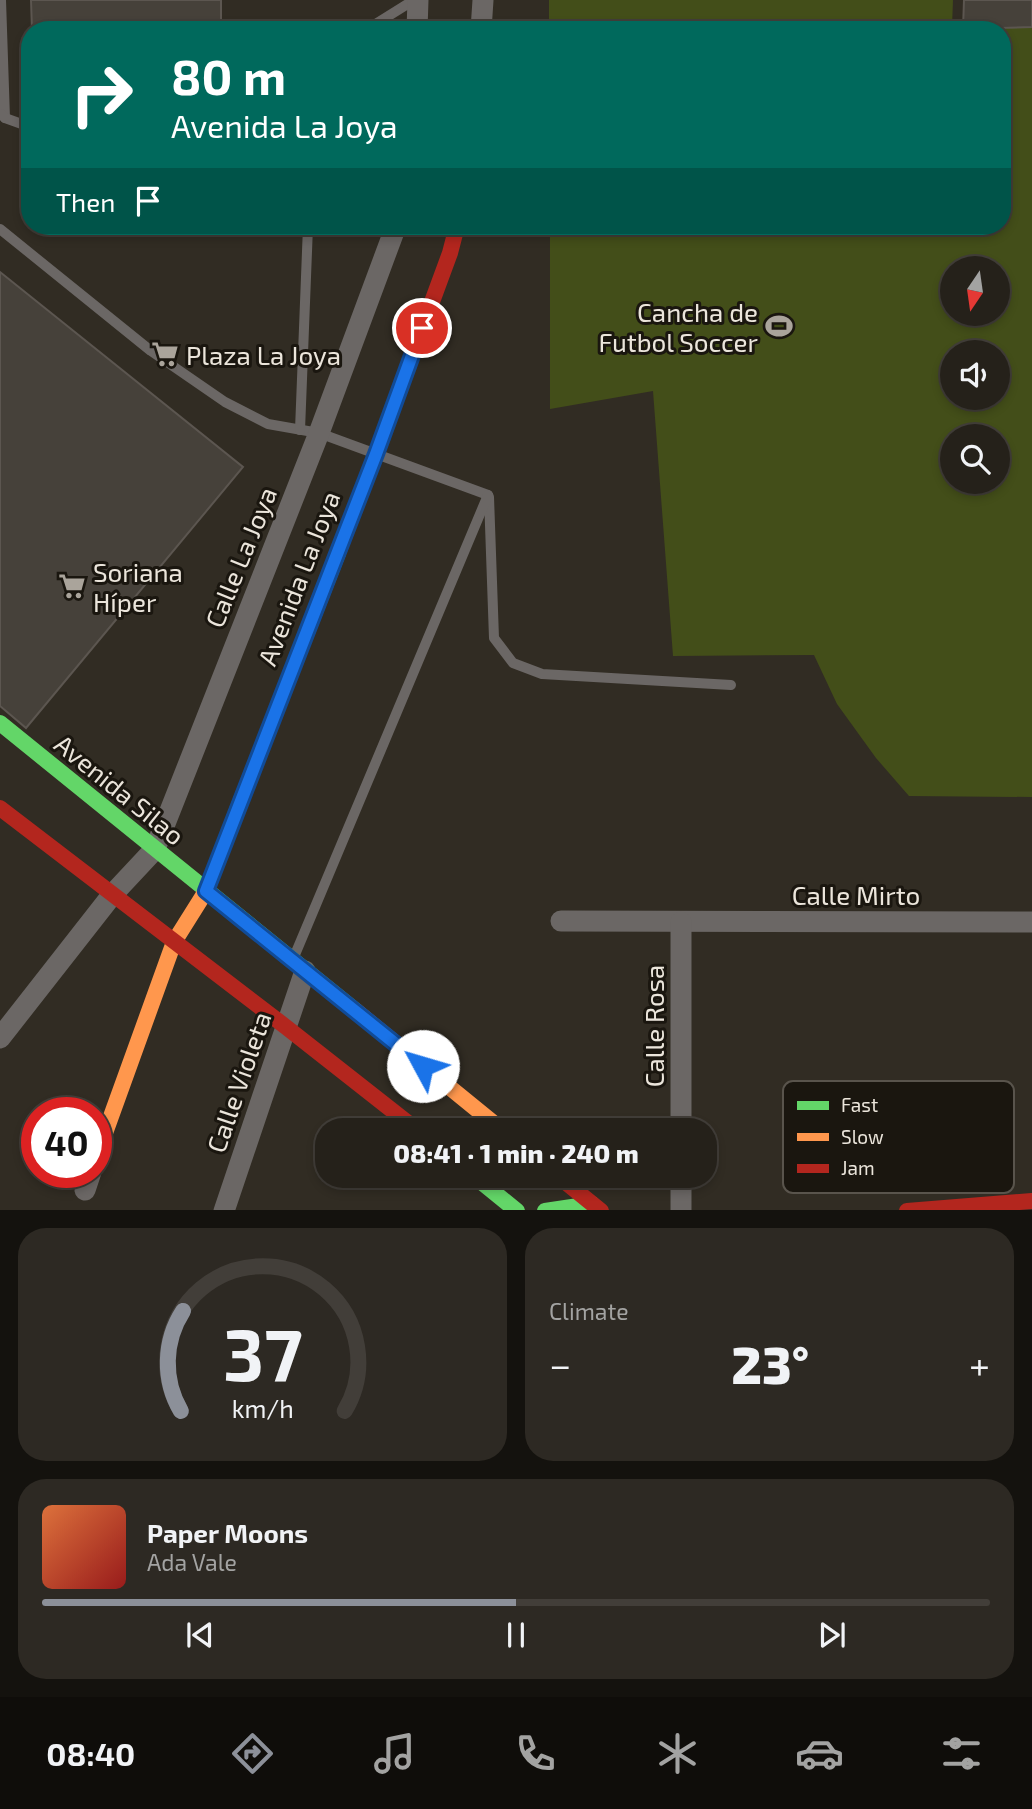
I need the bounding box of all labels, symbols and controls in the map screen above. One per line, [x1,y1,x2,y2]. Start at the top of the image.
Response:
text: 80 m [171,46,286,105]
icon: right [56,49,147,140]
text: Avenida La Joya [171,106,398,144]
icon: arrive [129,182,167,220]
text: Then [56,186,115,217]
north arrow [940,256,1010,326]
map controls [940,256,1010,494]
place label: Cancha de Futbol Soccer [598,296,758,357]
pin [392,298,452,358]
icon: arrive [403,309,441,347]
sports icon: Cancha de Futbol Soccer [764,311,794,341]
supermarket icon: Plaza La Joya [150,339,180,369]
place label: Plaza La Joya [186,339,341,370]
button: sound [940,340,1010,410]
button: search [940,424,1010,494]
street label: Calle La Joya [198,482,282,632]
street label: Avenida La Joya [251,487,345,669]
place label: Soriana Híper [93,556,183,617]
supermarket icon: Soriana Híper [57,571,87,601]
street label: Avenida Silao [49,727,191,851]
street label: Calle Mirto [792,879,920,910]
street label: Calle Rosa [638,965,669,1087]
street label: Calle Violeta [199,1008,277,1156]
position arrow [386,1029,460,1103]
legend [783,1081,1014,1193]
text: Fast [841,1093,878,1116]
speed limit sign: 40 [21,1097,112,1188]
text: Slow [841,1125,884,1148]
text: 08:41 · 1 min · 240 m [393,1137,639,1168]
text: Jam [841,1156,875,1179]
text: Climate [549,1297,629,1325]
text: 37 [223,1308,302,1396]
text: 23° [731,1332,809,1394]
text: − [549,1341,571,1387]
text: + [969,1341,990,1387]
text: km/h [231,1392,294,1422]
text: Paper Moons [147,1517,308,1548]
text: Ada Vale [147,1548,237,1576]
icon: previous [181,1616,219,1654]
icon: pause [497,1616,535,1654]
icon: next [813,1616,851,1654]
icon: directions [228,1729,277,1778]
icon: music [370,1729,419,1778]
icon: phone [511,1729,560,1778]
icon: climate [653,1729,702,1778]
icon: car [795,1729,844,1778]
icon: filters [937,1729,986,1778]
text: 08:40 [46,1734,135,1772]

